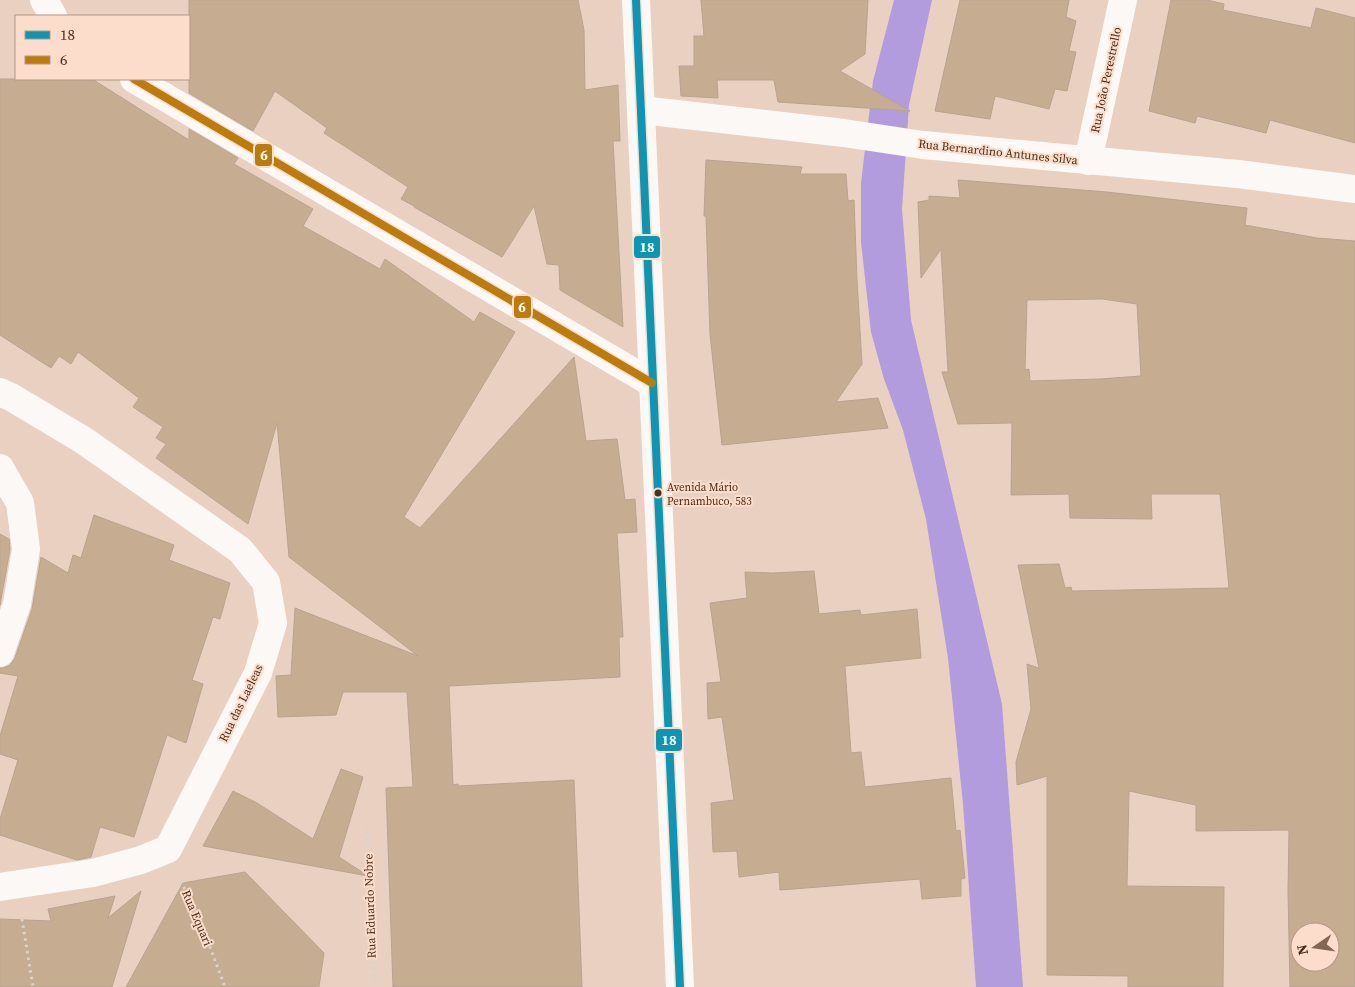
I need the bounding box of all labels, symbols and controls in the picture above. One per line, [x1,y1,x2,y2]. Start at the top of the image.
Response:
legend [15,15,190,80]
text: 18 [60,24,75,45]
street label: Rua João Perestrello [1087,25,1125,134]
text: 6 [60,49,68,70]
street label: Rua Bernardino Antunes Silva [917,136,1079,168]
line badge: 6 [254,143,273,167]
text: 6 [260,145,268,165]
line badge: 18 [633,235,661,259]
text: 18 [639,237,655,257]
line badge: 6 [513,295,532,319]
text: 6 [518,297,526,317]
place label: Avenida Mário Pernambuco, 583 [667,480,752,509]
marker: Avenida Mário Pernambuco, 583 [653,488,663,498]
street label: Rua das Laeleas [215,662,267,744]
line badge: 18 [655,728,683,752]
text: 18 [661,730,677,750]
street label: Rua Eduardo Nobre [360,853,380,959]
street label: Rua Equari [178,888,216,949]
north arrow [1290,922,1340,972]
text: N [1291,943,1313,957]

